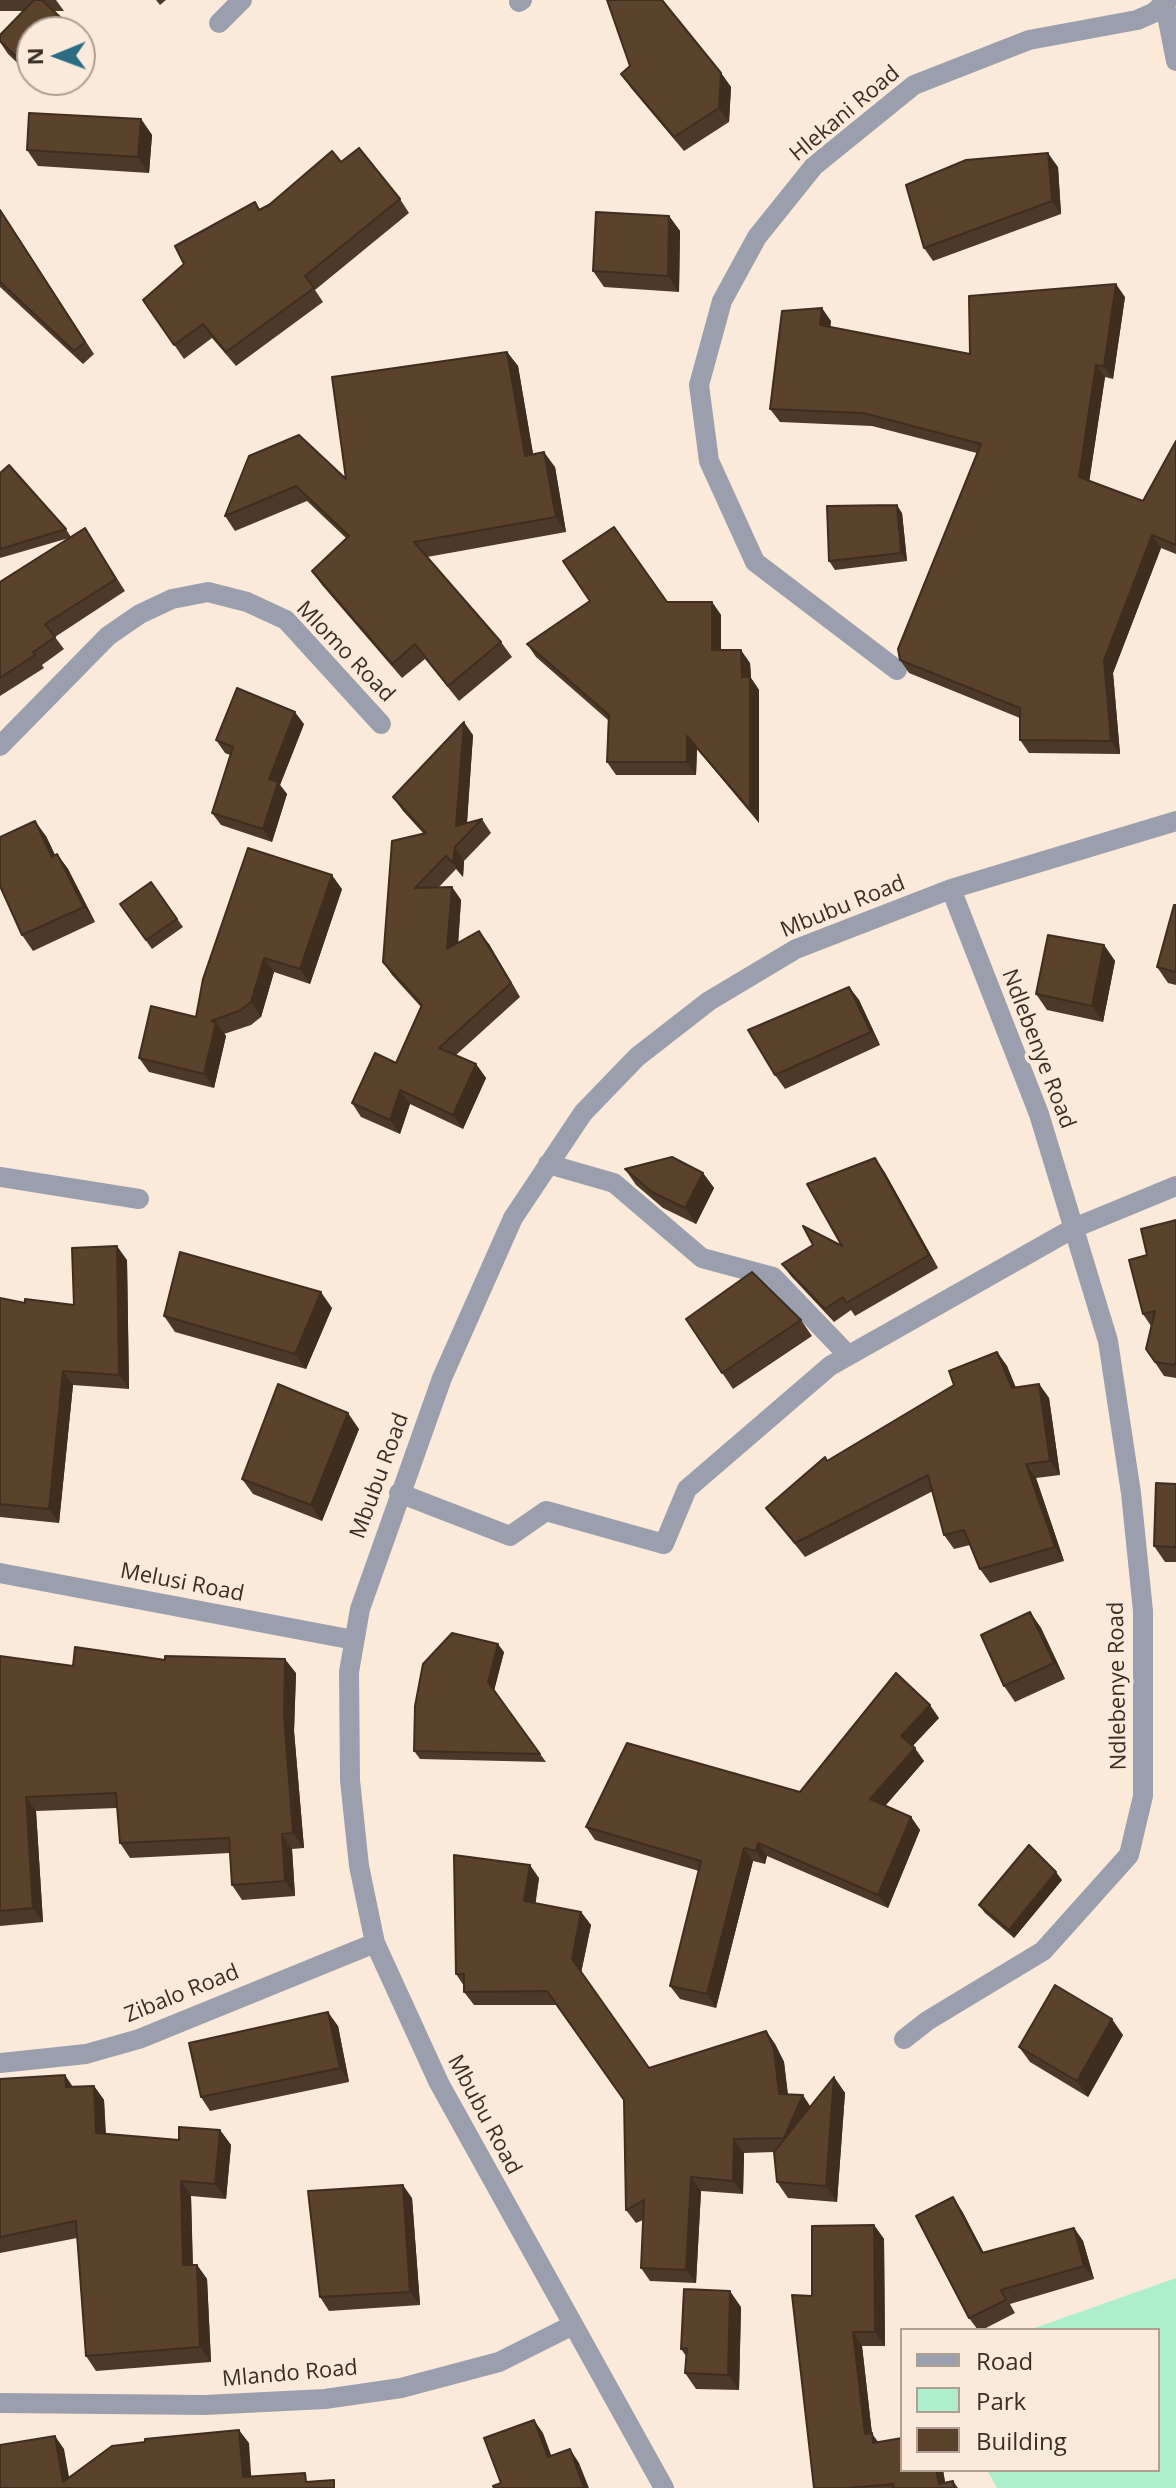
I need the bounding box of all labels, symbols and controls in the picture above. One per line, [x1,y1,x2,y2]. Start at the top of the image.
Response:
north arrow [16,16,96,96]
text: N [19,47,49,66]
street label: Hlekani Road [785,60,905,168]
street label: Mlomo Road [290,596,400,708]
street label: Mbubu Road [777,870,909,944]
street label: Ndlebenye Road [995,965,1081,1133]
street label: Mbubu Road [345,1410,415,1542]
street label: Melusi Road [118,1558,246,1608]
street label: Ndlebenye Road [1103,1601,1133,1771]
street label: Zibalo Road [121,1959,243,2029]
street label: Mbubu Road [441,2051,527,2179]
legend [900,2328,1160,2472]
text: Road [976,2344,1033,2377]
street label: Mlando Road [221,2355,359,2393]
text: Park [976,2384,1026,2417]
text: Building [976,2424,1067,2457]

